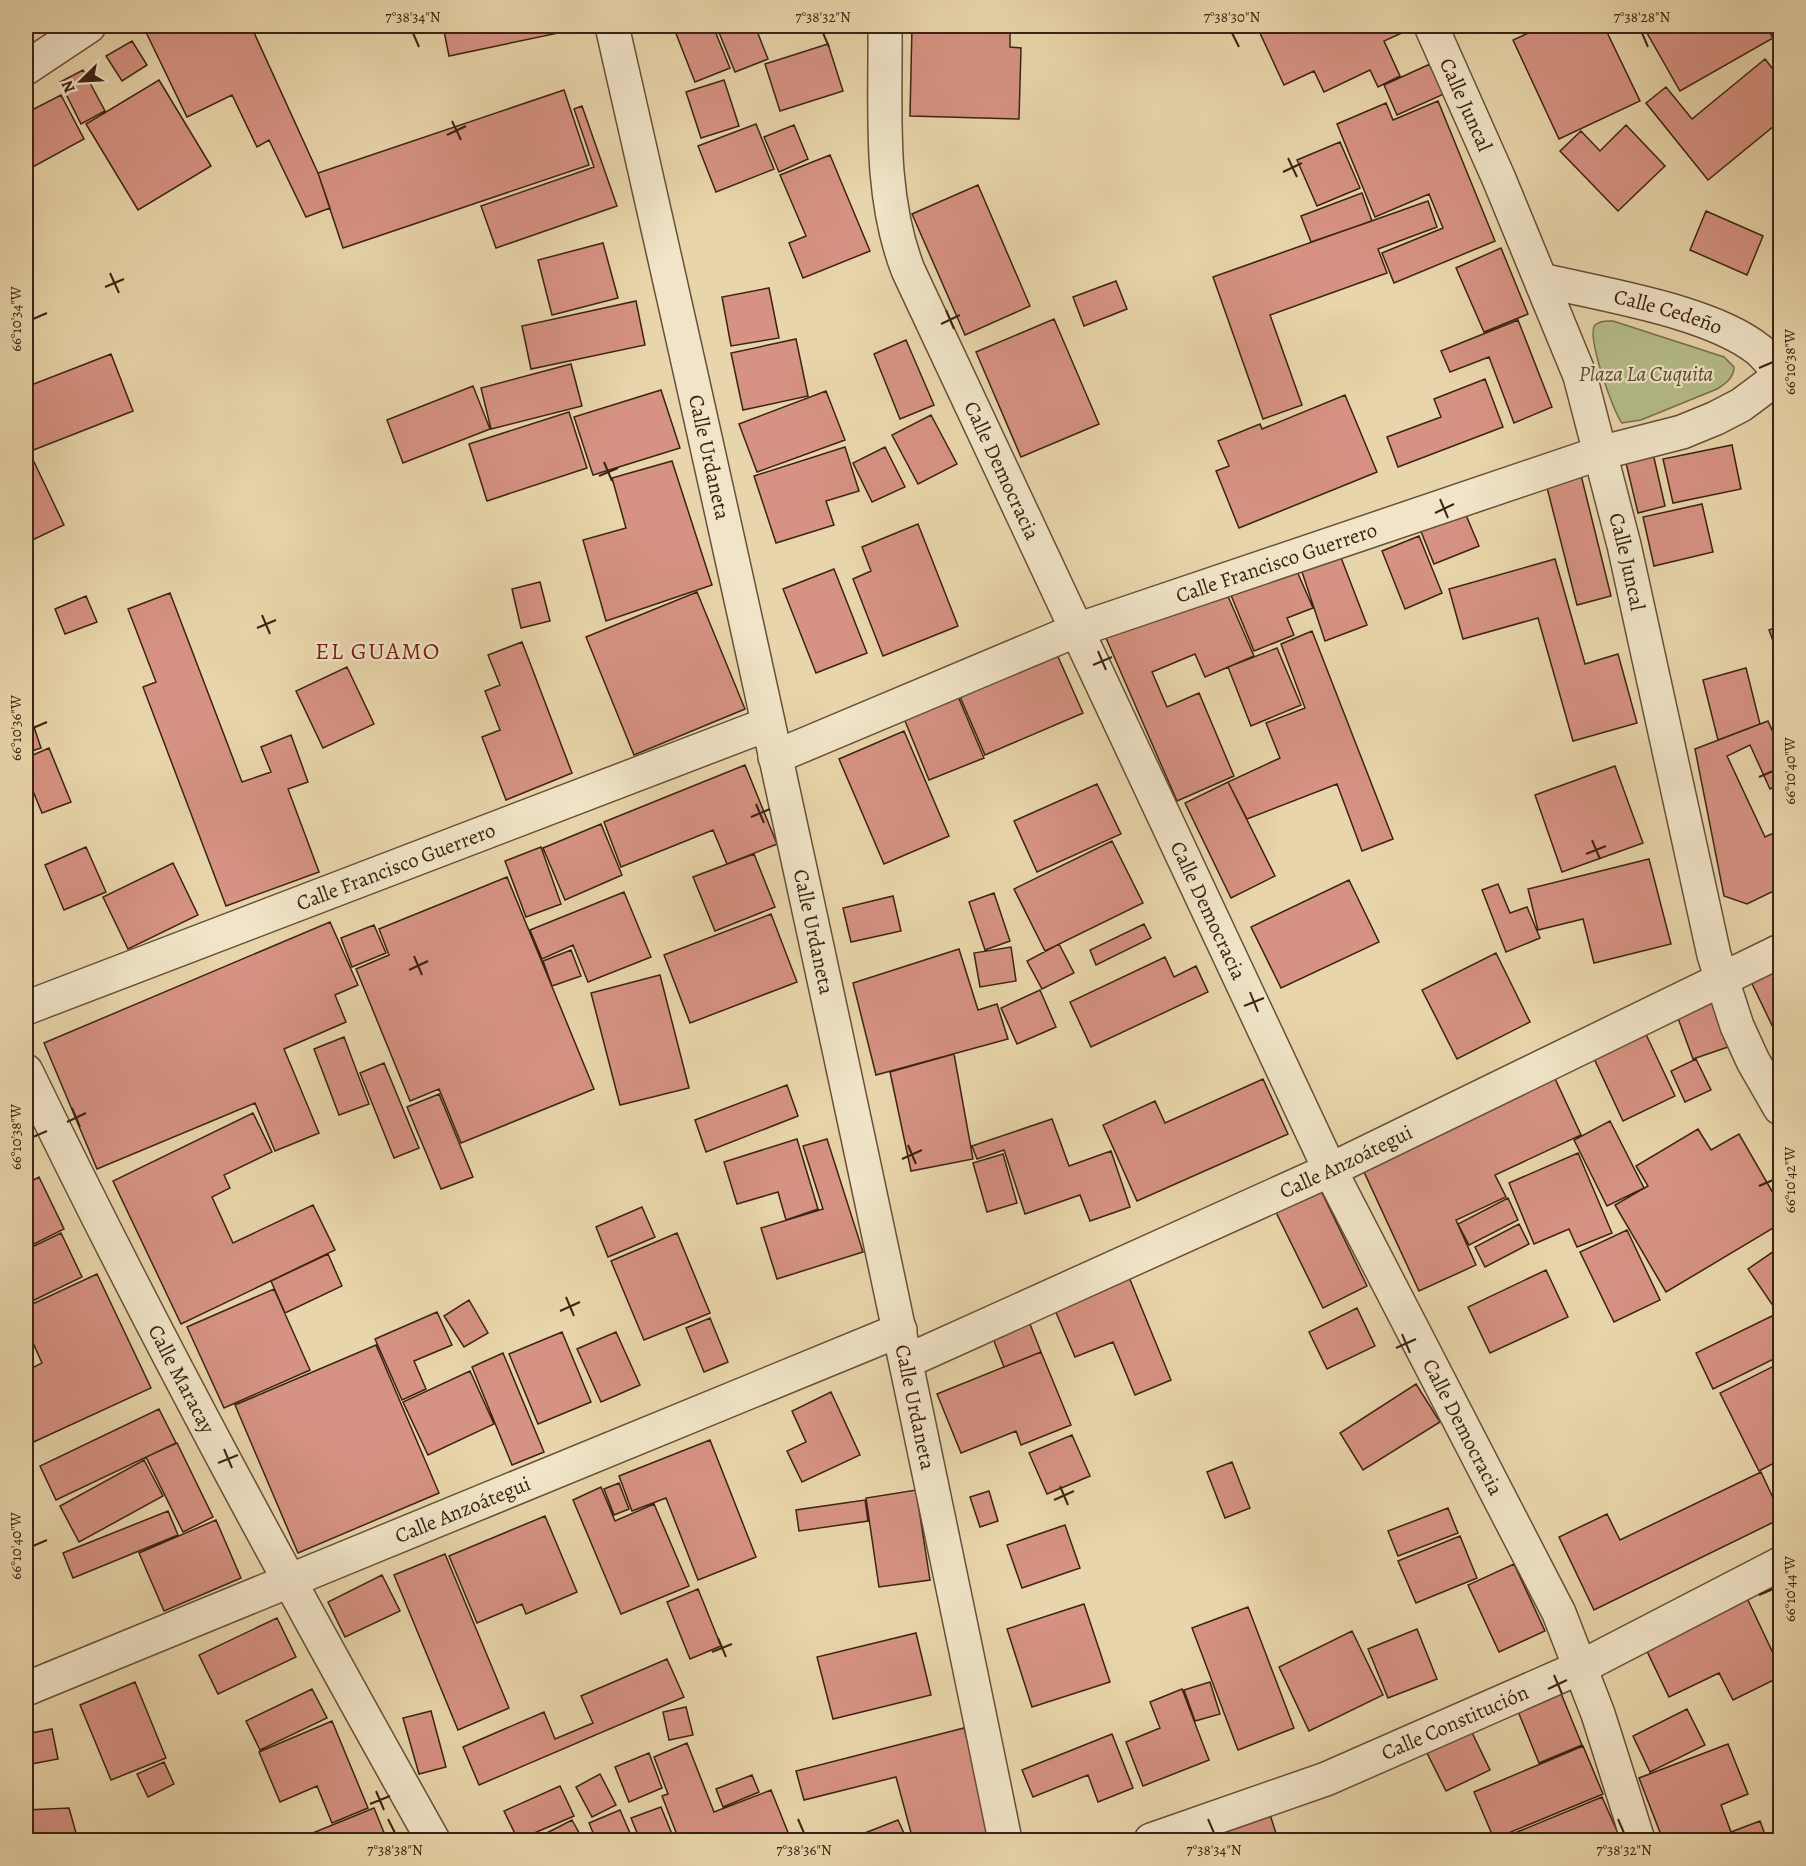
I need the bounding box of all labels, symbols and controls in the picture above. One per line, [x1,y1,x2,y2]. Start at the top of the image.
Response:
text: 7°38'34"N [385,7,441,27]
text: 7°38'32"N [795,7,851,27]
text: 7°38'30"N [1204,7,1260,27]
text: 7°38'28"N [1614,7,1671,27]
north arrow [51,51,111,111]
street label: Calle Juncal [1433,53,1499,156]
text: N [56,77,81,96]
street label: Calle Cedeño [1611,282,1727,341]
text: 66°10'34"W [6,286,26,352]
text: 66°10'38"W [1780,329,1800,395]
park label: Plaza La Cuquita [1579,360,1714,388]
street label: Calle Urdaneta [682,392,737,522]
street label: Calle Democracia [957,397,1047,545]
street label: Calle Juncal [1602,510,1652,613]
street label: Calle Francisco Guerrero [1172,516,1381,610]
district label: EL GUAMO [315,635,441,667]
text: 66°10'36"W [6,695,26,761]
text: 66°10'40"W [1780,737,1800,805]
street label: Calle Francisco Guerrero [292,816,499,917]
street label: Calle Democracia [1164,837,1253,985]
street label: Calle Urdaneta [787,867,841,997]
text: 66°10'38"W [6,1104,26,1170]
street label: Calle Anzoátegui [1275,1118,1417,1205]
text: 66°10'42"W [1780,1147,1800,1213]
street label: Calle Maracay [141,1320,222,1439]
street label: Calle Urdaneta [888,1342,942,1472]
street label: Calle Democracia [1416,1354,1510,1500]
street label: Calle Anzoátegui [391,1469,535,1550]
text: 66°10'40"W [6,1512,26,1580]
text: 66°10'44"W [1780,1556,1800,1622]
street label: Calle Constitución [1377,1678,1533,1767]
text: 7°38'38"N [367,1840,423,1860]
text: 7°38'36"N [776,1840,832,1860]
text: 7°38'34"N [1186,1840,1242,1860]
text: 7°38'32"N [1596,1840,1652,1860]

